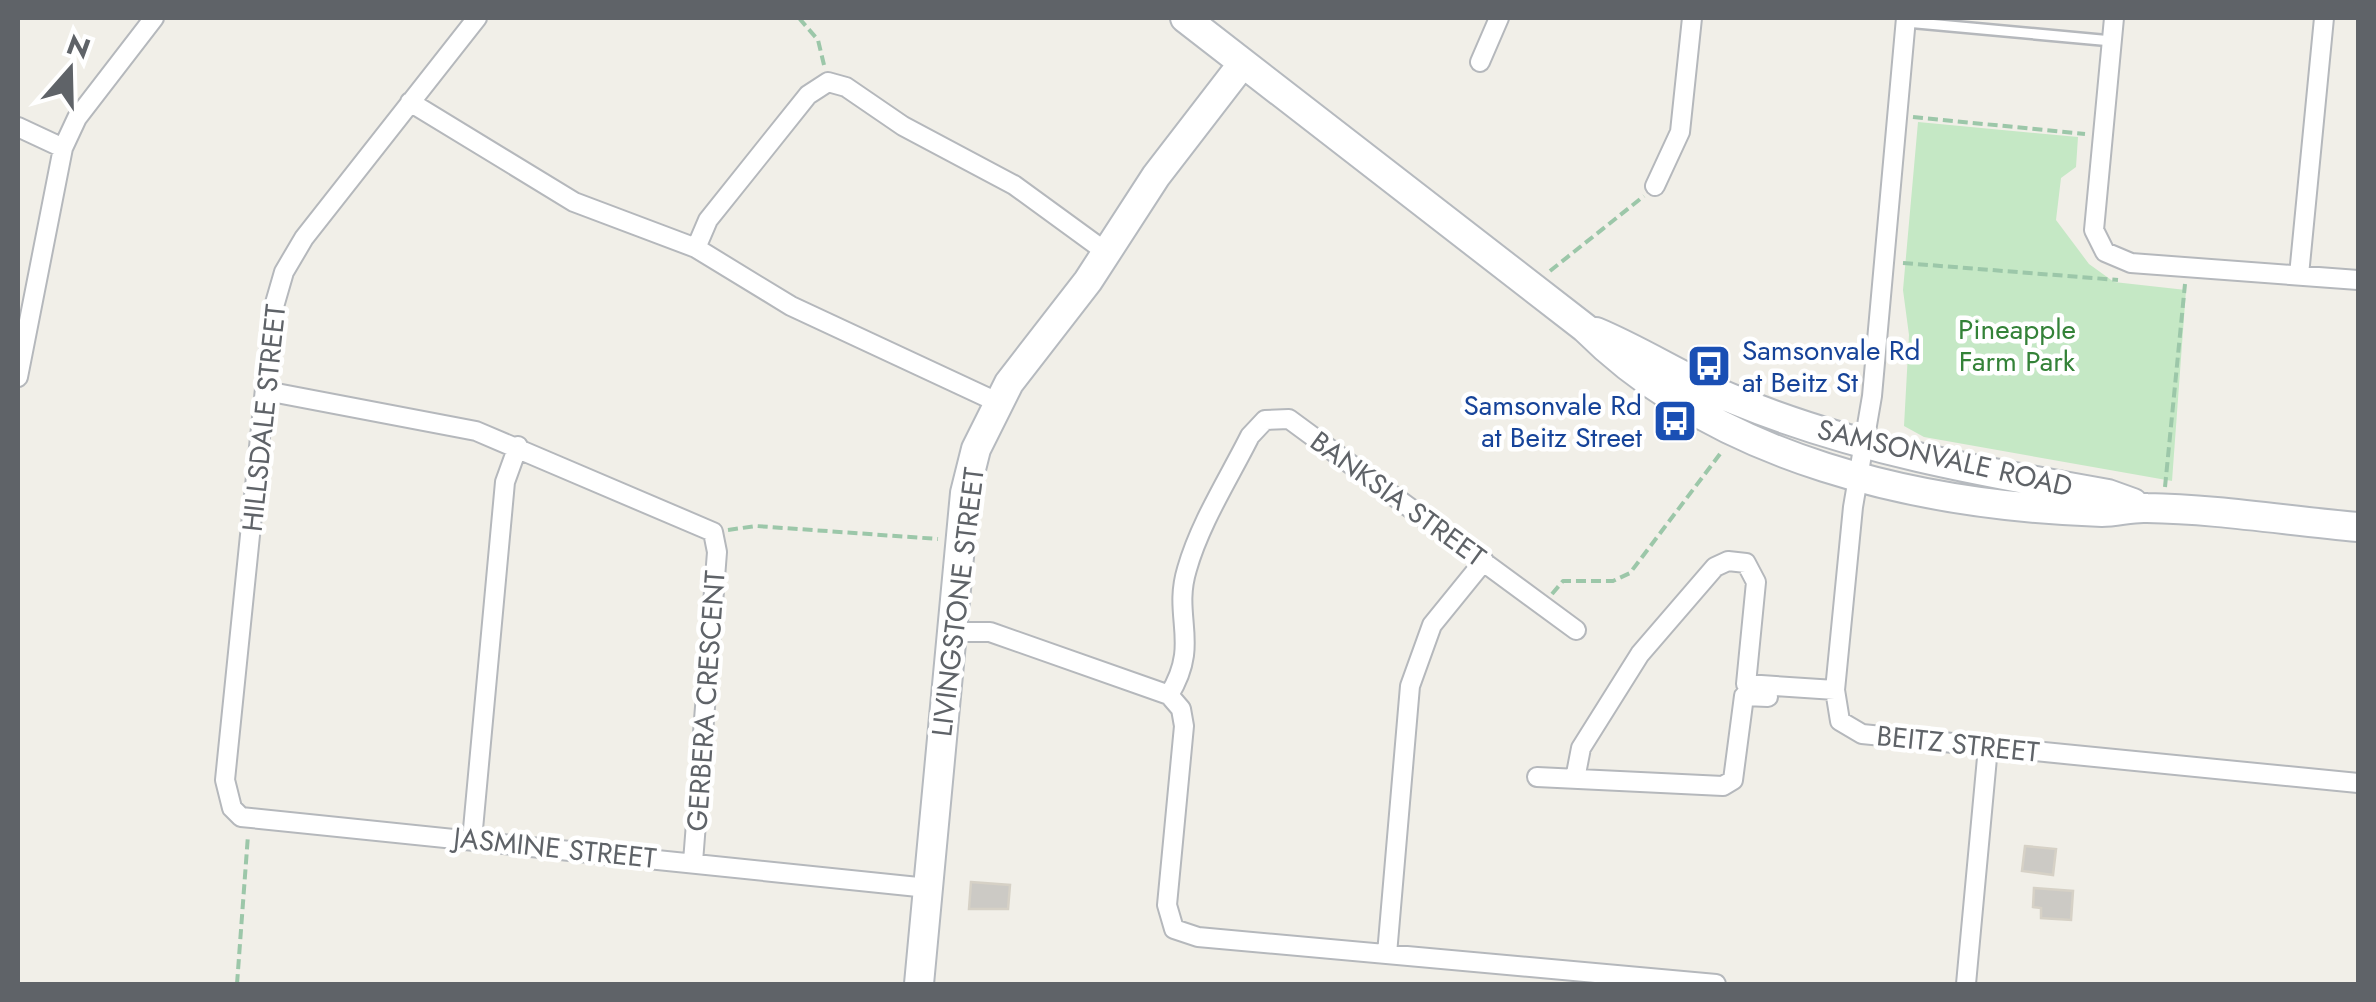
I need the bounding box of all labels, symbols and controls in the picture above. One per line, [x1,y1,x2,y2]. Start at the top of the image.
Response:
north arrow [20,20,120,120]
text: N [61,24,96,70]
street label: HILLSDALE STREET [232,302,296,534]
park label: Pineapple Farm Park [1958,309,2076,382]
place label: Samsonvale Rd at Beitz St [1742,330,1920,403]
bus stop icon: Samsonvale Rd at Beitz St [1686,343,1732,389]
place label: Samsonvale Rd at Beitz Street [1464,385,1642,458]
bus stop icon: Samsonvale Rd at Beitz Street [1652,398,1698,444]
street label: SAMSONVALE ROAD [1813,409,2077,507]
street label: BANKSIA STREET [1302,421,1494,577]
street label: LIVINGSTONE STREET [921,465,995,739]
street label: GERBERA CRESCENT [676,569,736,833]
street label: BEITZ STREET [1875,715,2041,773]
street label: JASMINE STREET [448,817,658,879]

